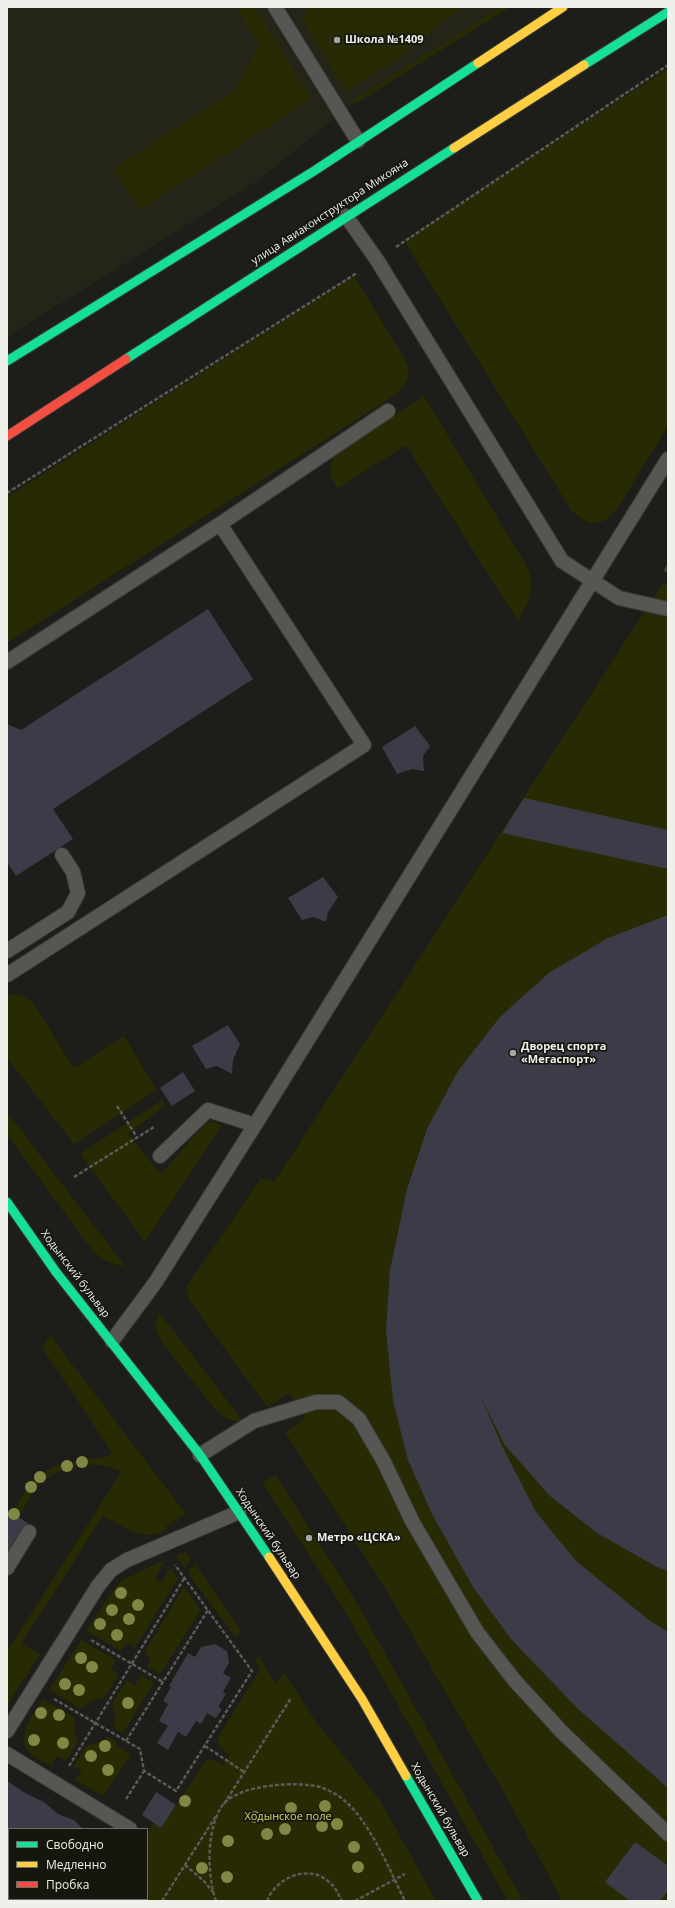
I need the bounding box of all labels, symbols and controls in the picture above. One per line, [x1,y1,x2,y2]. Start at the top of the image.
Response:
place label: Школа №1409 [345,33,424,47]
marker: Школа №1409 [332,35,342,45]
street label: улица Авиаконструктора Микояна [249,156,411,268]
place label: Дворец спорта «Мегаспорт» [521,1040,606,1066]
marker: Дворец спорта «Мегаспорт» [508,1048,518,1058]
street label: Ходынский бульвар [38,1228,112,1320]
street label: Ходынский бульвар [233,1486,303,1582]
place label: Метро «ЦСКА» [317,1531,401,1545]
marker: Метро «ЦСКА» [304,1533,314,1543]
street label: Ходынский бульвар [408,1761,472,1859]
park label: Ходынское поле [244,1810,332,1824]
legend [8,1828,148,1900]
text: Свободно [46,1836,104,1853]
text: Медленно [46,1856,106,1873]
text: Пробка [46,1876,89,1893]

